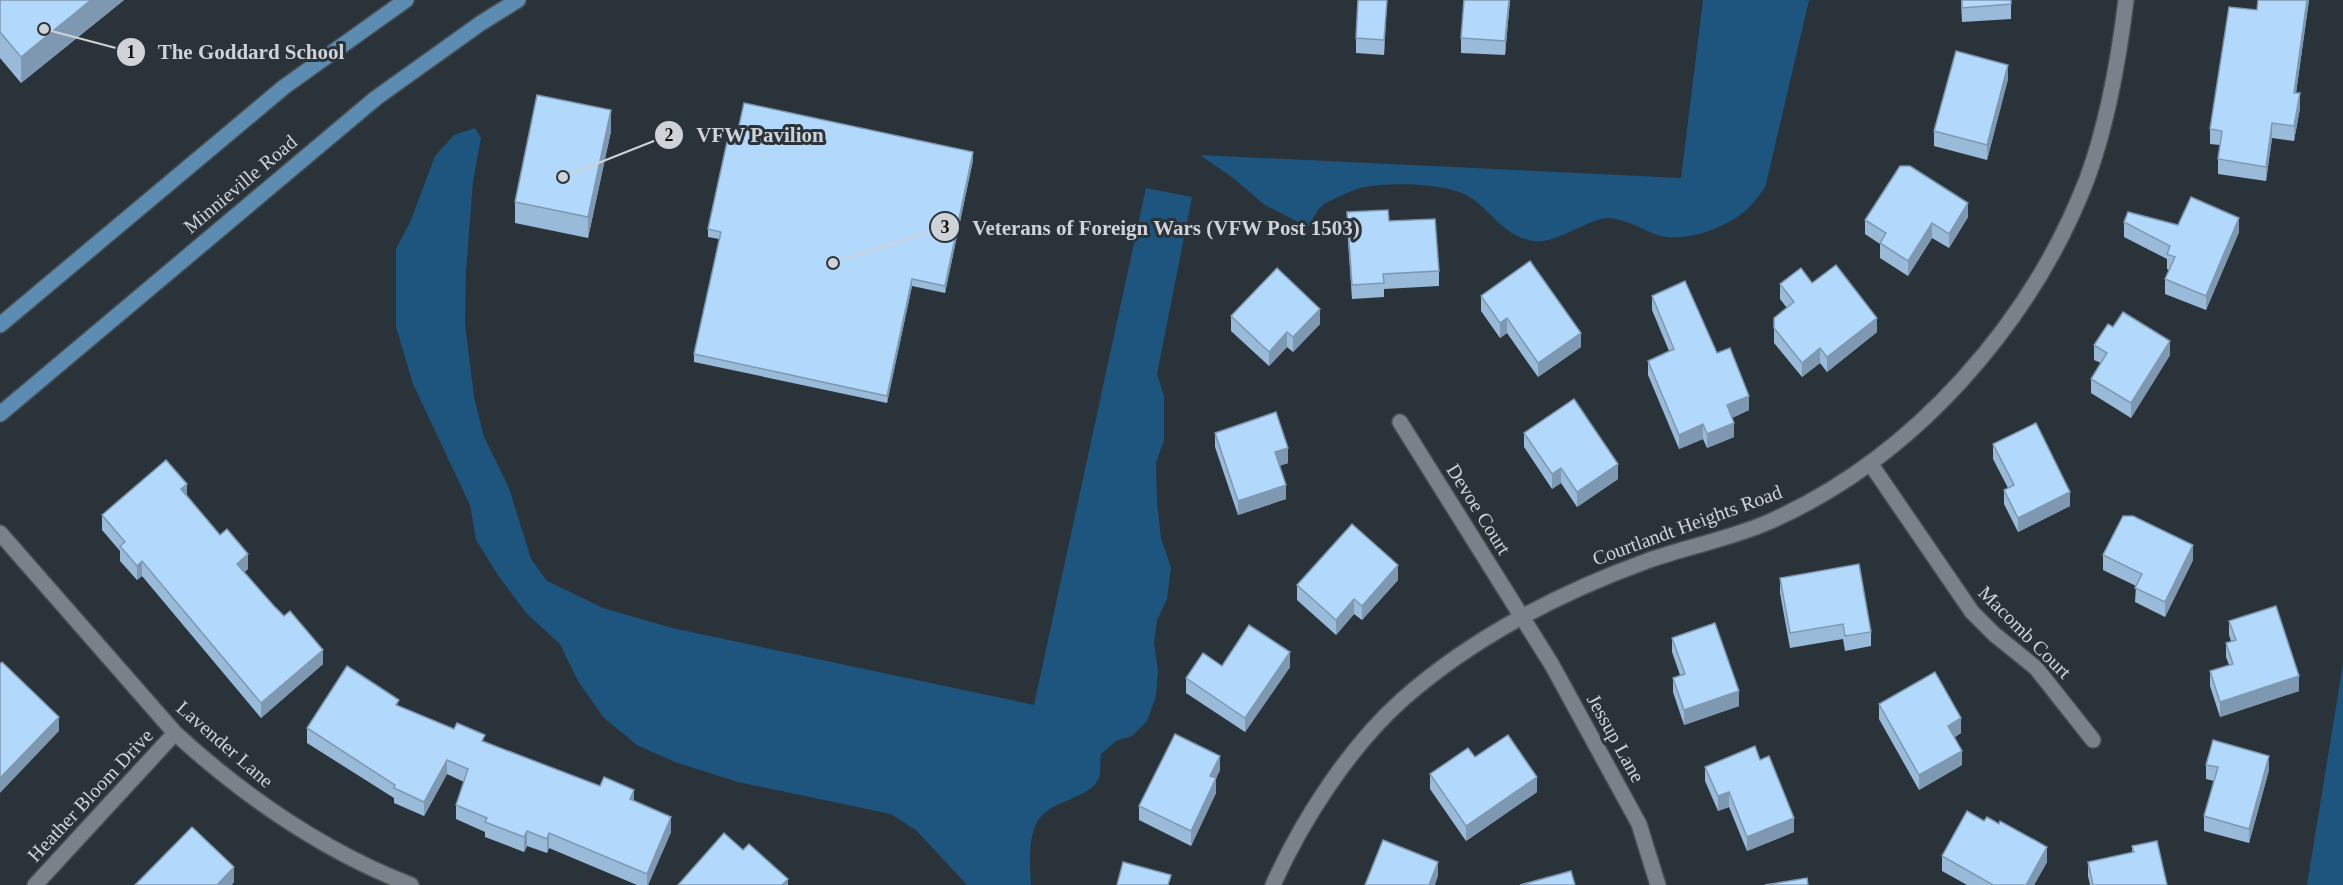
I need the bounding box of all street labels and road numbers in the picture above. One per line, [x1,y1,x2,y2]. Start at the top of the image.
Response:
street label: Minnieville Road [179,130,301,238]
street label: Devoe Court [1442,460,1516,559]
street label: Courtlandt Heights Road [1589,480,1785,570]
street label: Macomb Court [1974,581,2076,683]
street label: Jessup Lane [1582,690,1649,786]
street label: Lavender Lane [172,696,278,792]
street label: Heather Bloom Drive [23,724,157,866]

